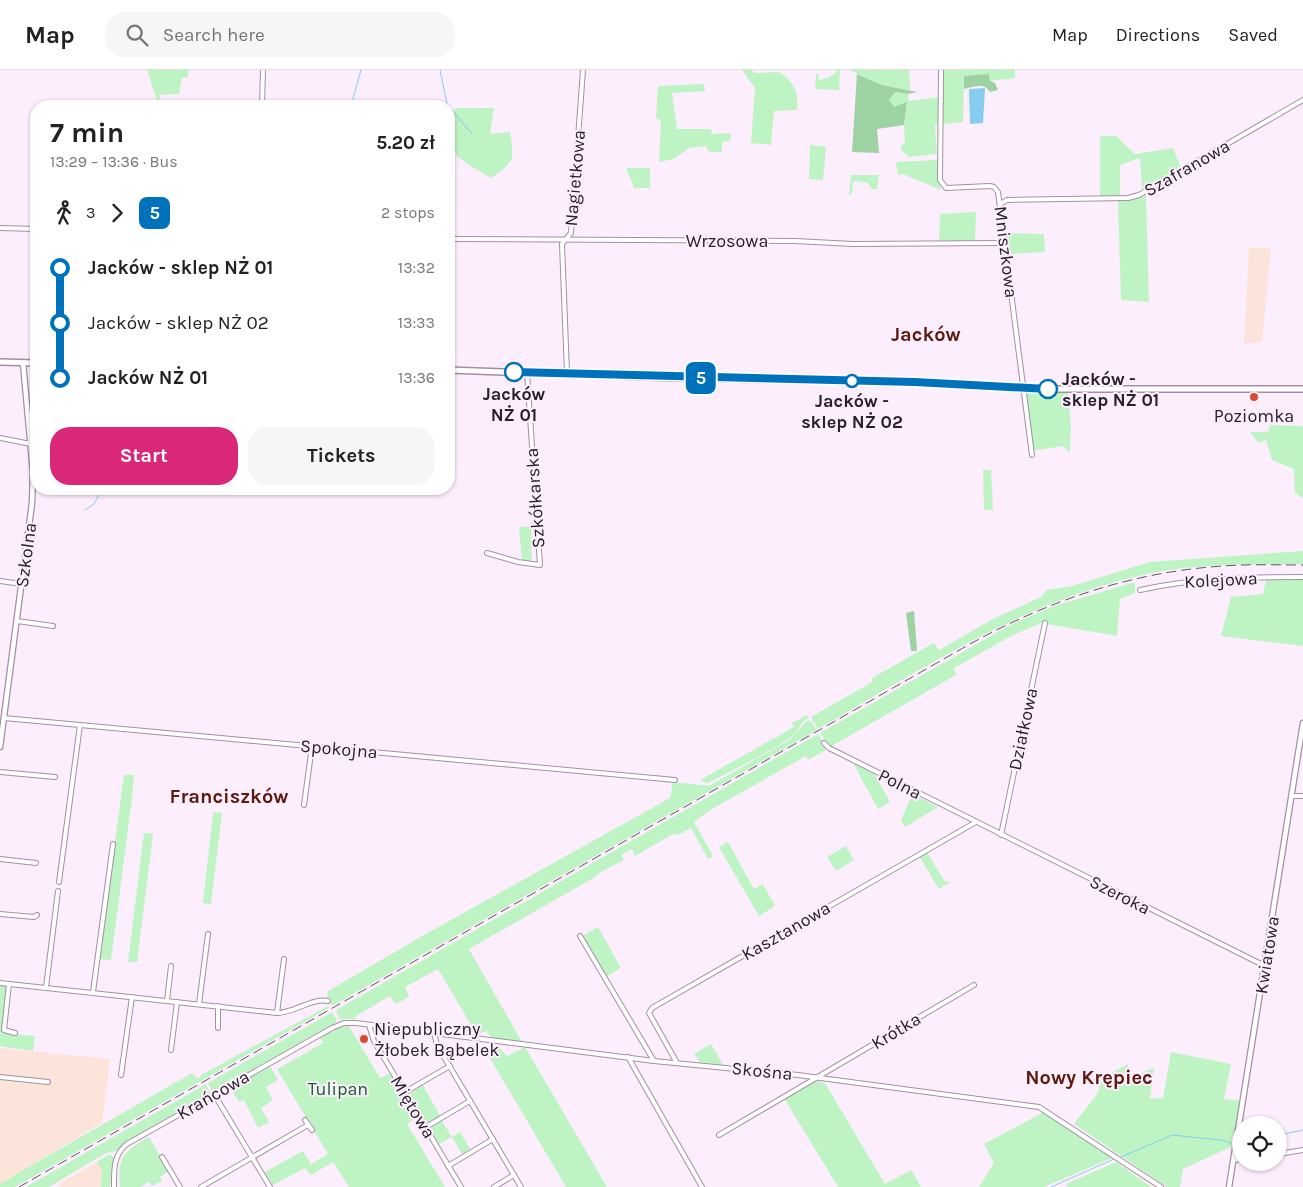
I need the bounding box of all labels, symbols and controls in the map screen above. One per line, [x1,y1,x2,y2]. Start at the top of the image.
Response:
search box [105,12,455,57]
text: Map [25,21,75,49]
icon: search [123,21,151,49]
text: Search here [163,24,265,46]
text: Map [1052,24,1088,46]
text: Directions [1116,24,1200,46]
text: Saved [1228,24,1278,46]
text: 7 min [50,116,124,149]
street label: Nagietkowa [560,129,590,227]
text: 5.20 zł [376,132,435,154]
street label: Szafranowa [1140,135,1234,201]
text: 13:29 – 13:36 · Bus [50,152,178,171]
icon: walk [50,199,78,227]
icon: forward [103,199,131,227]
text: 5 [149,202,160,224]
text: 3 [86,203,95,222]
text: 2 stops [381,203,435,222]
street label: Mniszkowa [989,205,1023,299]
street label: Wrzosowa [686,230,768,252]
text: Jacków - sklep NŻ 01 [88,257,273,279]
text: 13:32 [398,258,435,277]
text: Jacków - sklep NŻ 02 [88,312,269,334]
text: 13:33 [398,313,435,332]
district label: Jacków [891,323,961,346]
marker: Jacków NŻ 01 [504,362,524,382]
line badge: 5 [685,362,717,394]
text: Jacków NŻ 01 [88,367,208,389]
text: 5 [696,367,706,389]
text: 13:36 [398,368,435,387]
place label: Jacków - sklep NŻ 01 [1062,368,1159,411]
marker: Jacków - sklep NŻ 02 [845,374,859,388]
marker: Jacków - sklep NŻ 01 [1038,379,1058,399]
place label: Jacków NŻ 01 [483,383,546,426]
place label: Jacków - sklep NŻ 02 [801,390,903,433]
marker: Poziomka [1248,391,1260,403]
place label: Poziomka [1214,405,1294,427]
button: Start [50,427,238,485]
button: Tickets [248,427,435,485]
street label: Szkółkarska [521,447,549,549]
street label: Szkolna [11,521,41,589]
street label: Kolejowa [1184,567,1258,593]
street label: Działkowa [1004,686,1042,772]
street label: Spokojna [299,735,379,763]
street label: Polna [875,764,925,804]
district label: Franciszków [170,785,288,808]
street label: Szeroka [1086,870,1154,920]
street label: Kasztanowa [738,897,834,965]
street label: Kwiatowa [1250,914,1284,996]
street label: Krótka [867,1008,925,1054]
place label: Niepubliczny Żłobek Bąbelek [374,1018,499,1061]
marker: Niepubliczny Żłobek Bąbelek [358,1033,370,1045]
street label: Skośna [730,1057,794,1085]
street label: Krańcowa [173,1065,253,1125]
district label: Nowy Krępiec [1025,1066,1153,1089]
street label: Miętowa [386,1072,440,1142]
park label: Tulipan [308,1078,368,1100]
map controls [1232,1116,1287,1171]
button: locate [1232,1116,1287,1171]

